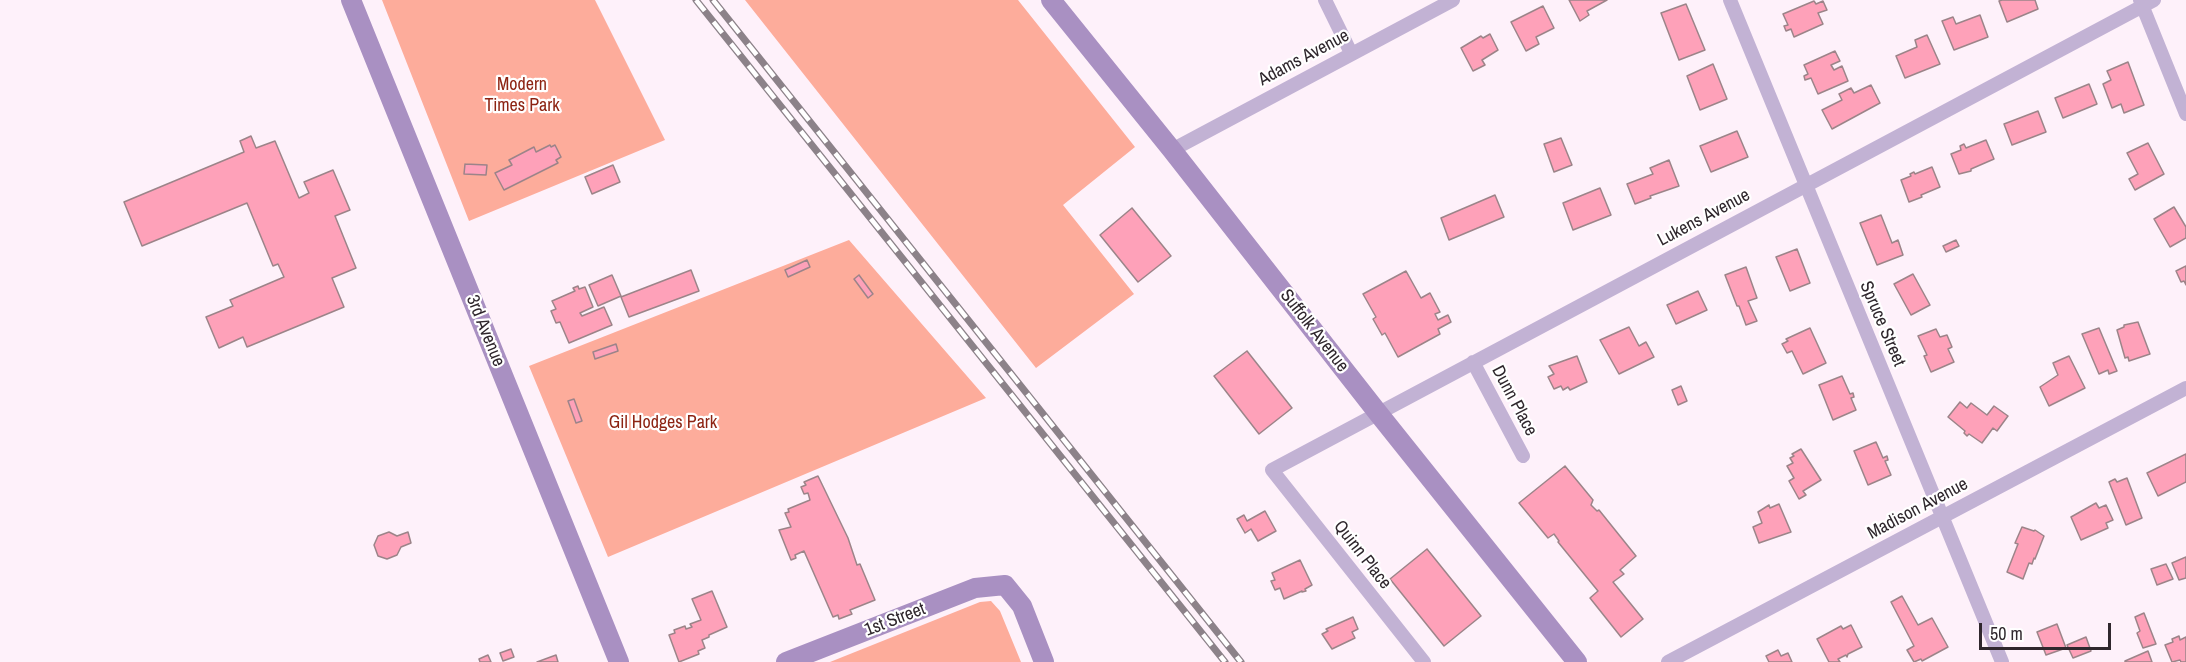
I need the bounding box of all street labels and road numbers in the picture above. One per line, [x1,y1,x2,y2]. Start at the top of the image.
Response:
street label: Adams Avenue [1255,25,1353,91]
street label: Lukens Avenue [1654,185,1754,251]
street label: Spruce Street [1854,278,1910,370]
street label: Suffolk Avenue [1275,285,1353,377]
street label: 3rd Avenue [461,292,509,370]
street label: Dunn Place [1487,362,1541,440]
street label: Madison Avenue [1864,474,1972,544]
street label: Quinn Place [1328,516,1396,594]
street label: 1st Street [862,599,928,641]

